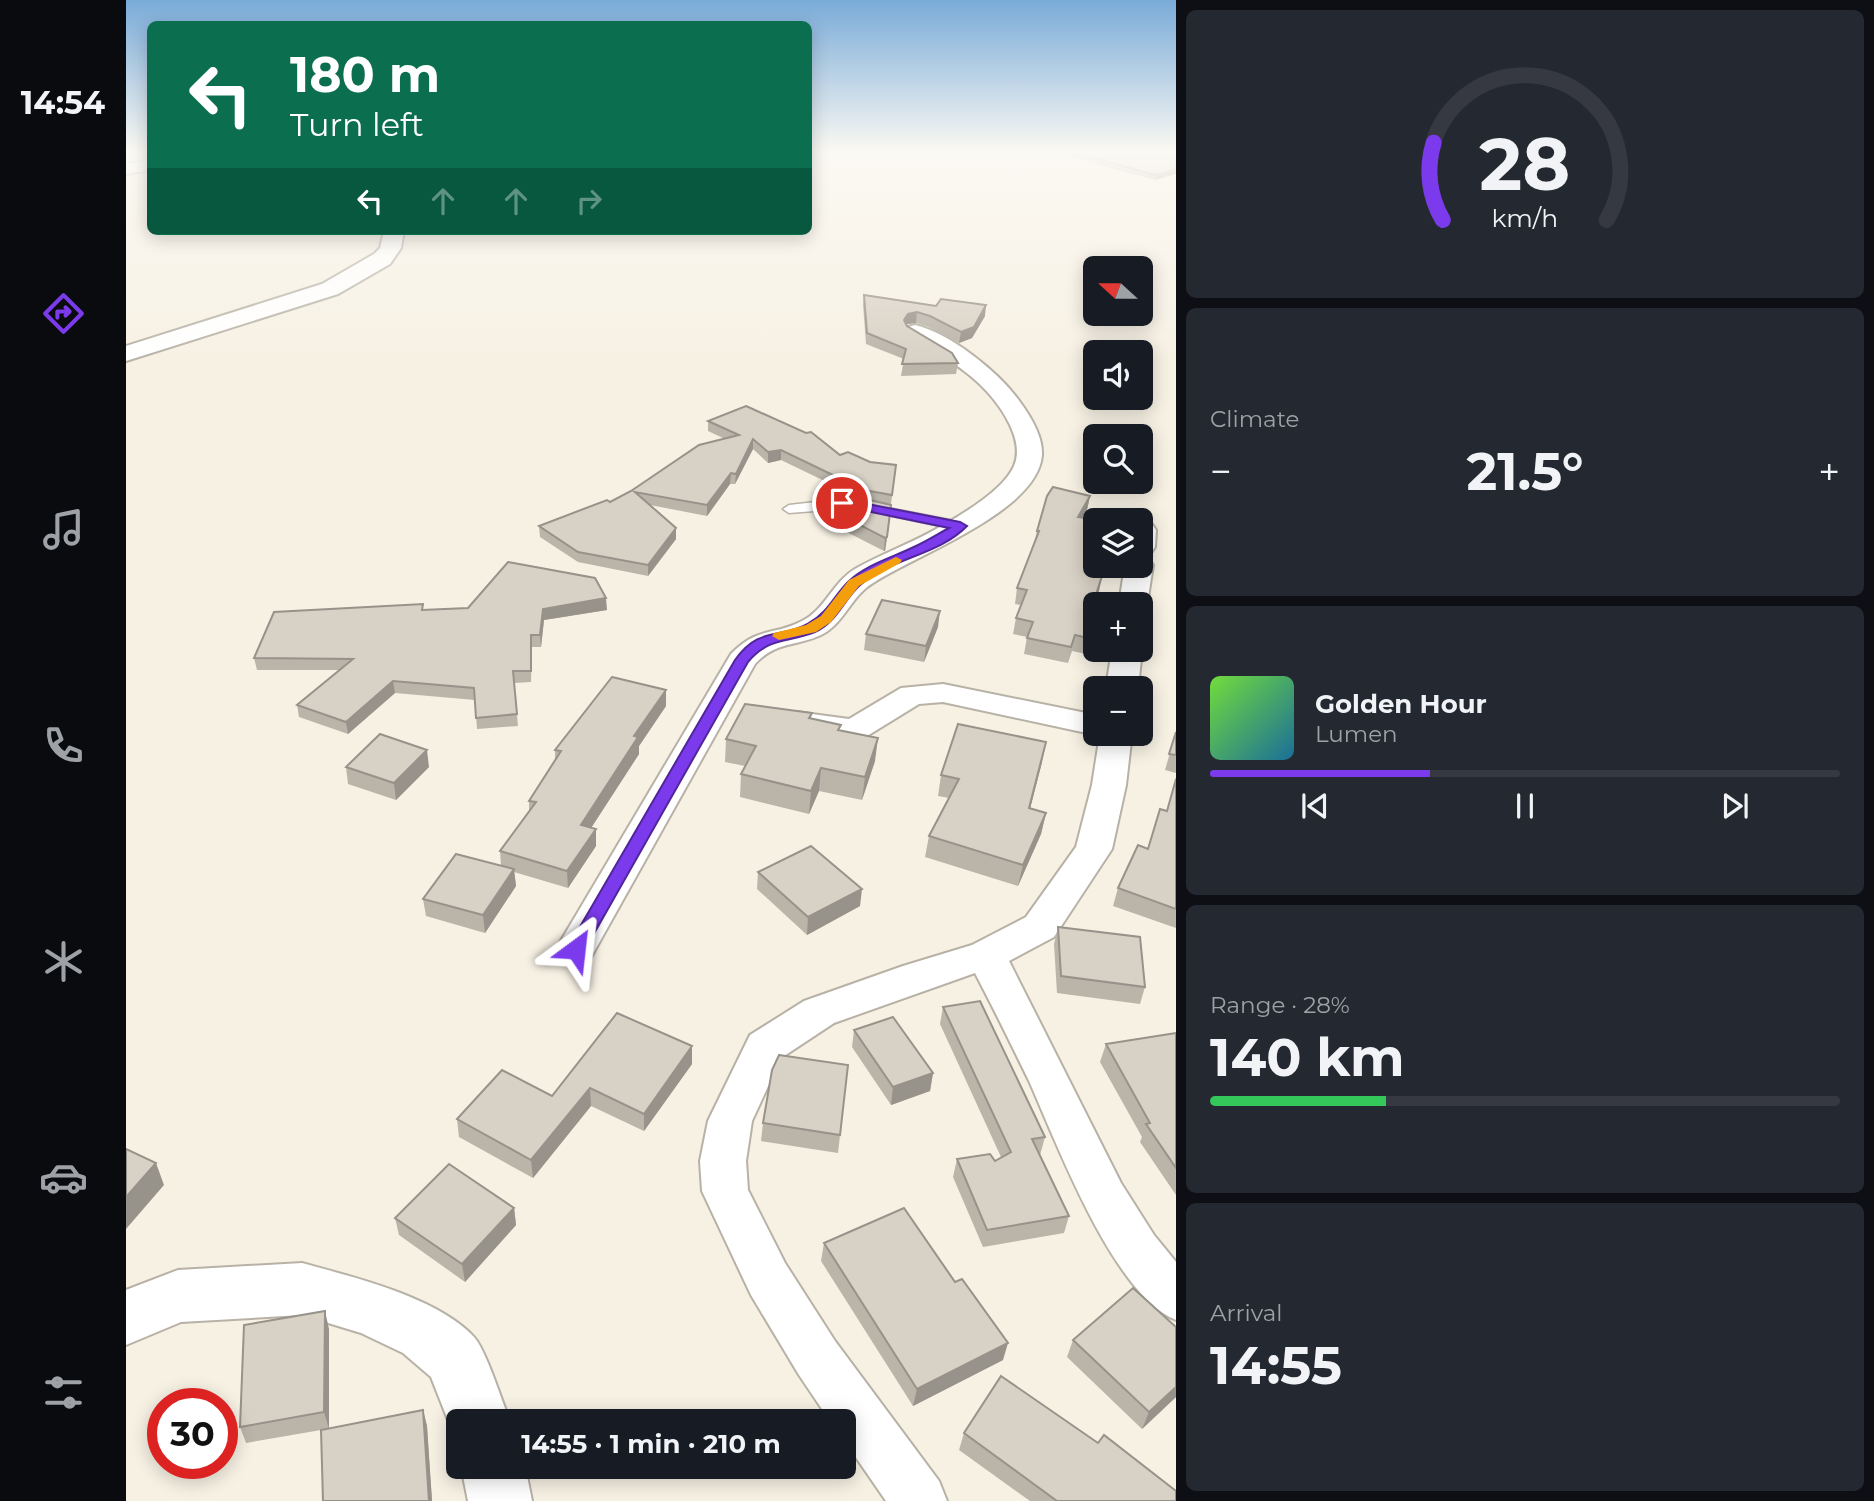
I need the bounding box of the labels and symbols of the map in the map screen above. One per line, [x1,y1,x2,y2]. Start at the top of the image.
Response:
north arrow [1083,256,1153,326]
pin [812,473,872,533]
position arrow [539,912,613,986]
speed limit sign: 30 [147,1388,238,1479]

